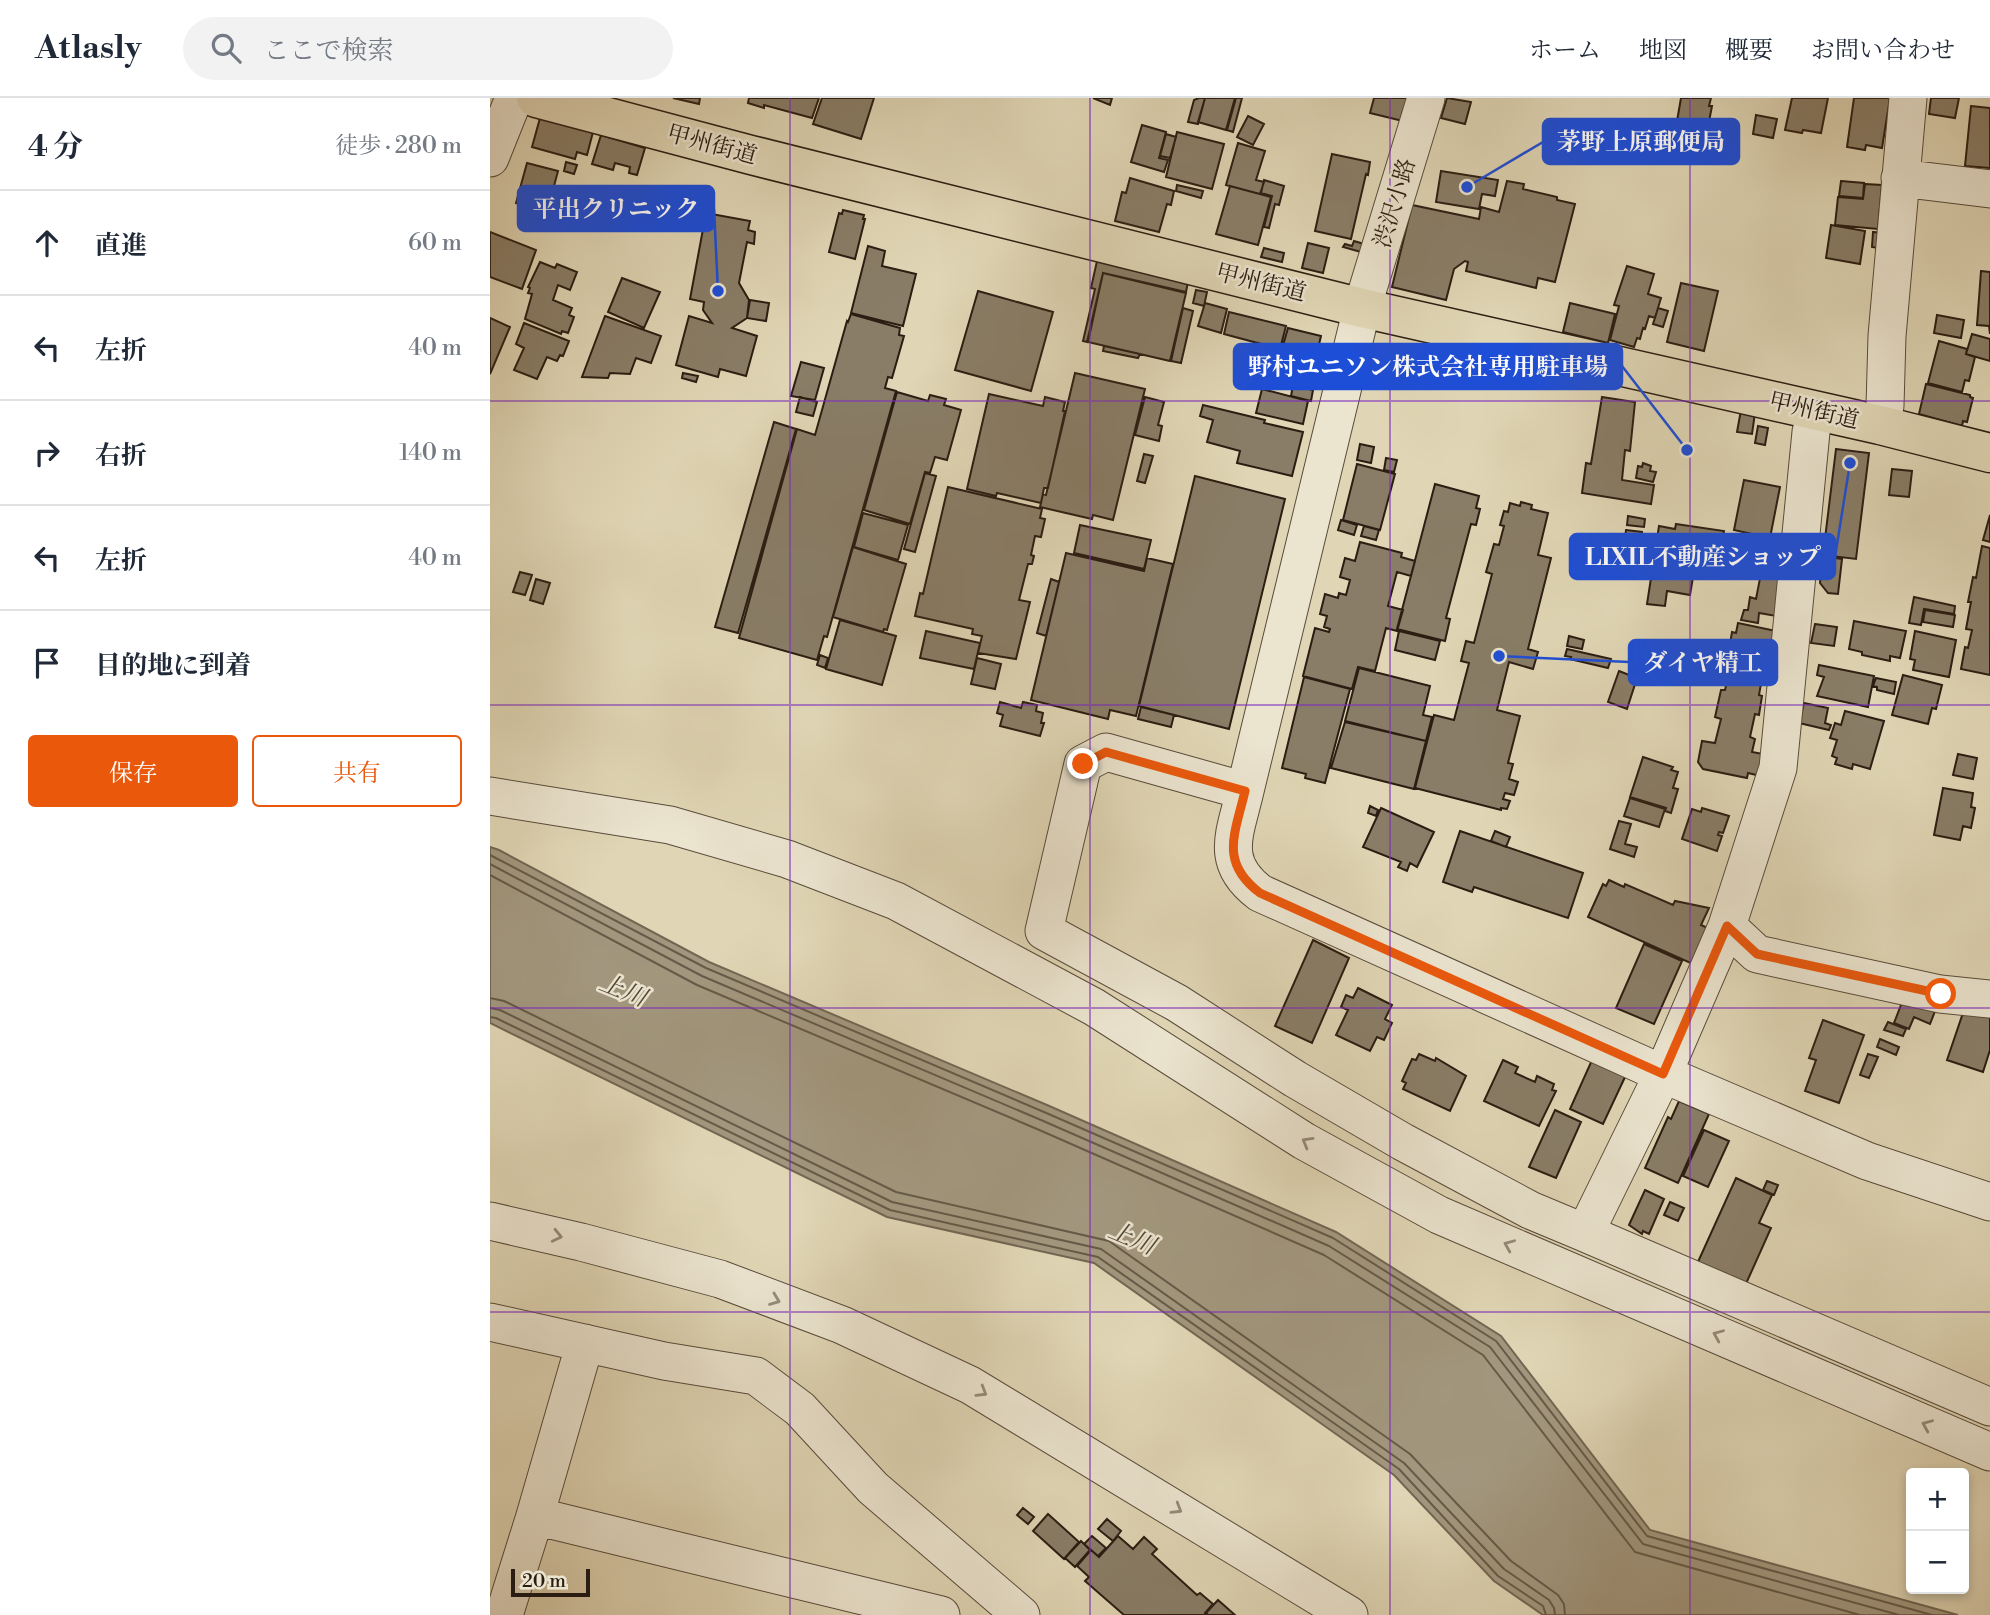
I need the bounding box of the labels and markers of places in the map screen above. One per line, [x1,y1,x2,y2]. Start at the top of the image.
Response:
callout: 茅野上原郵便局 [1543,119,1739,164]
callout: 平出クリニック [518,186,714,231]
callout: 野村ユニソン株式会社専用駐車場 [1234,344,1622,389]
callout: LIXIL不動産ショップ [1570,534,1835,579]
callout: ダイヤ精工 [1629,640,1777,685]

